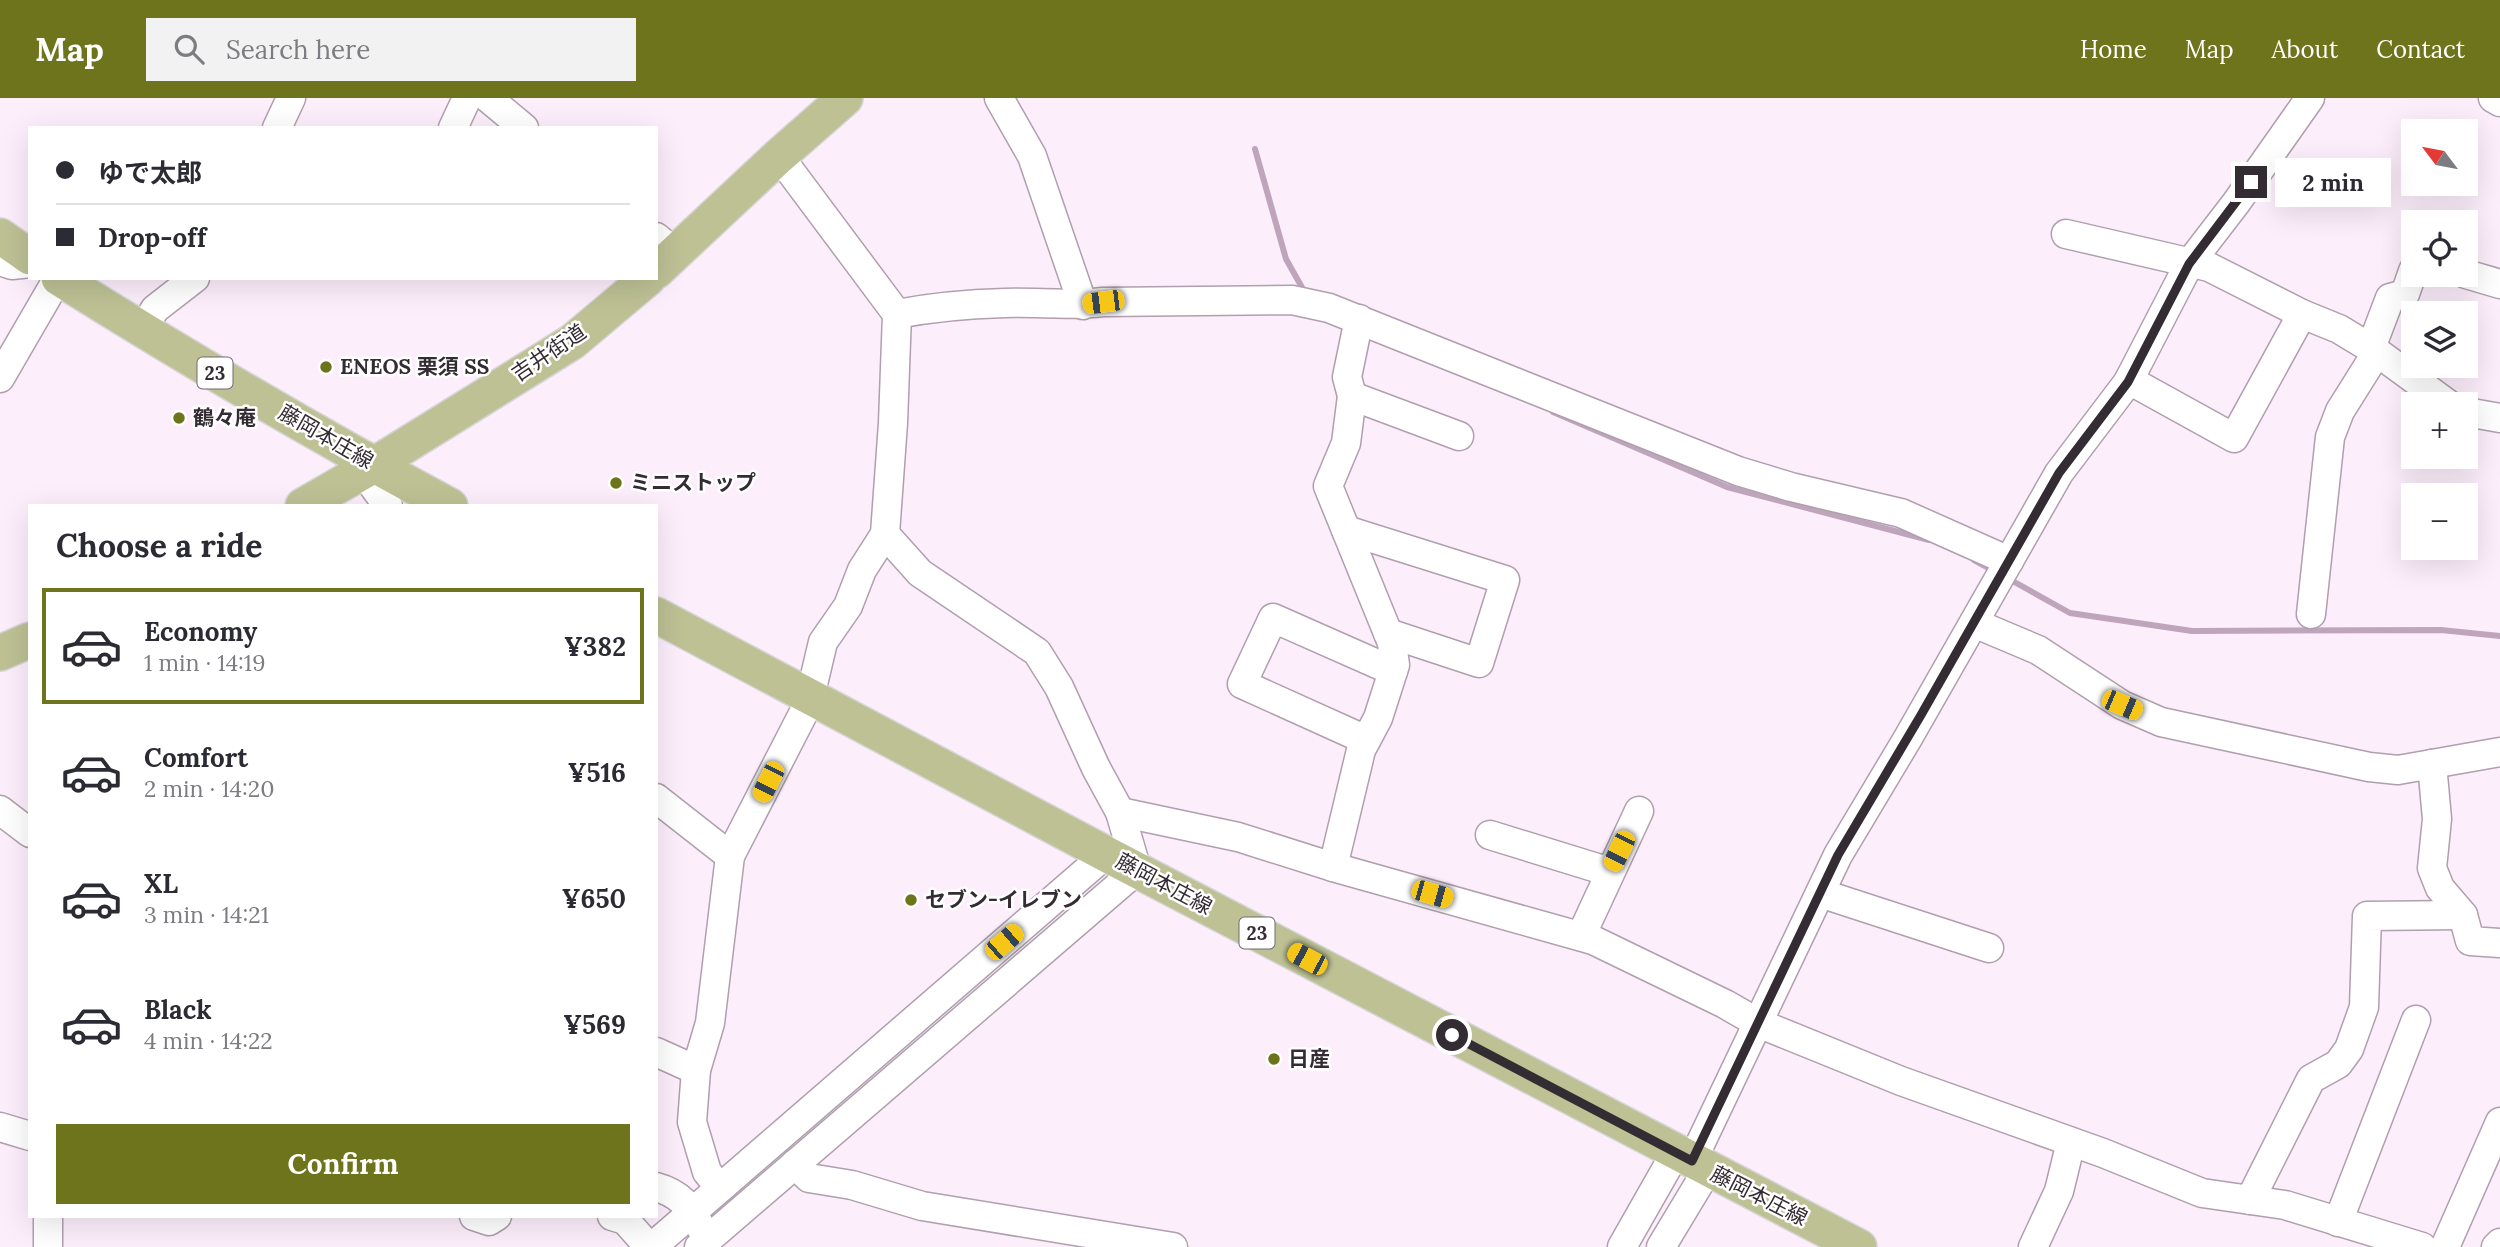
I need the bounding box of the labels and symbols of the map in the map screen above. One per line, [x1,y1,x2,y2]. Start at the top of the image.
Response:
north arrow [2401,119,2478,196]
callout: 2 min [2276,158,2391,206]
route end [2235,166,2267,198]
car [1081,289,1126,315]
street label: 吉井街道 [506,318,591,387]
place label: ENEOS 栗須 SS [340,353,489,380]
road number: 23 [198,358,232,388]
marker: ENEOS 栗須 SS [318,359,334,375]
street label: 藤岡本庄線 [274,399,378,475]
place label: 鶴々庵 [193,404,256,431]
marker: 鶴々庵 [171,410,187,426]
place label: ミニストップ [630,469,756,496]
marker: ミニストップ [608,475,624,491]
car [2099,687,2146,723]
car [750,759,787,805]
car [1601,828,1638,874]
street label: 藤岡本庄線 [1112,847,1217,920]
car [1409,878,1456,910]
place label: セブン-イレブン [925,886,1082,913]
marker: セブン-イレブン [903,892,919,908]
road number: 23 [1240,918,1274,948]
car [982,920,1027,964]
car [1284,940,1331,978]
route start [1436,1019,1468,1051]
place label: 日産 [1288,1045,1330,1072]
marker: 日産 [1266,1051,1282,1067]
street label: 藤岡本庄線 [1706,1160,1812,1231]

